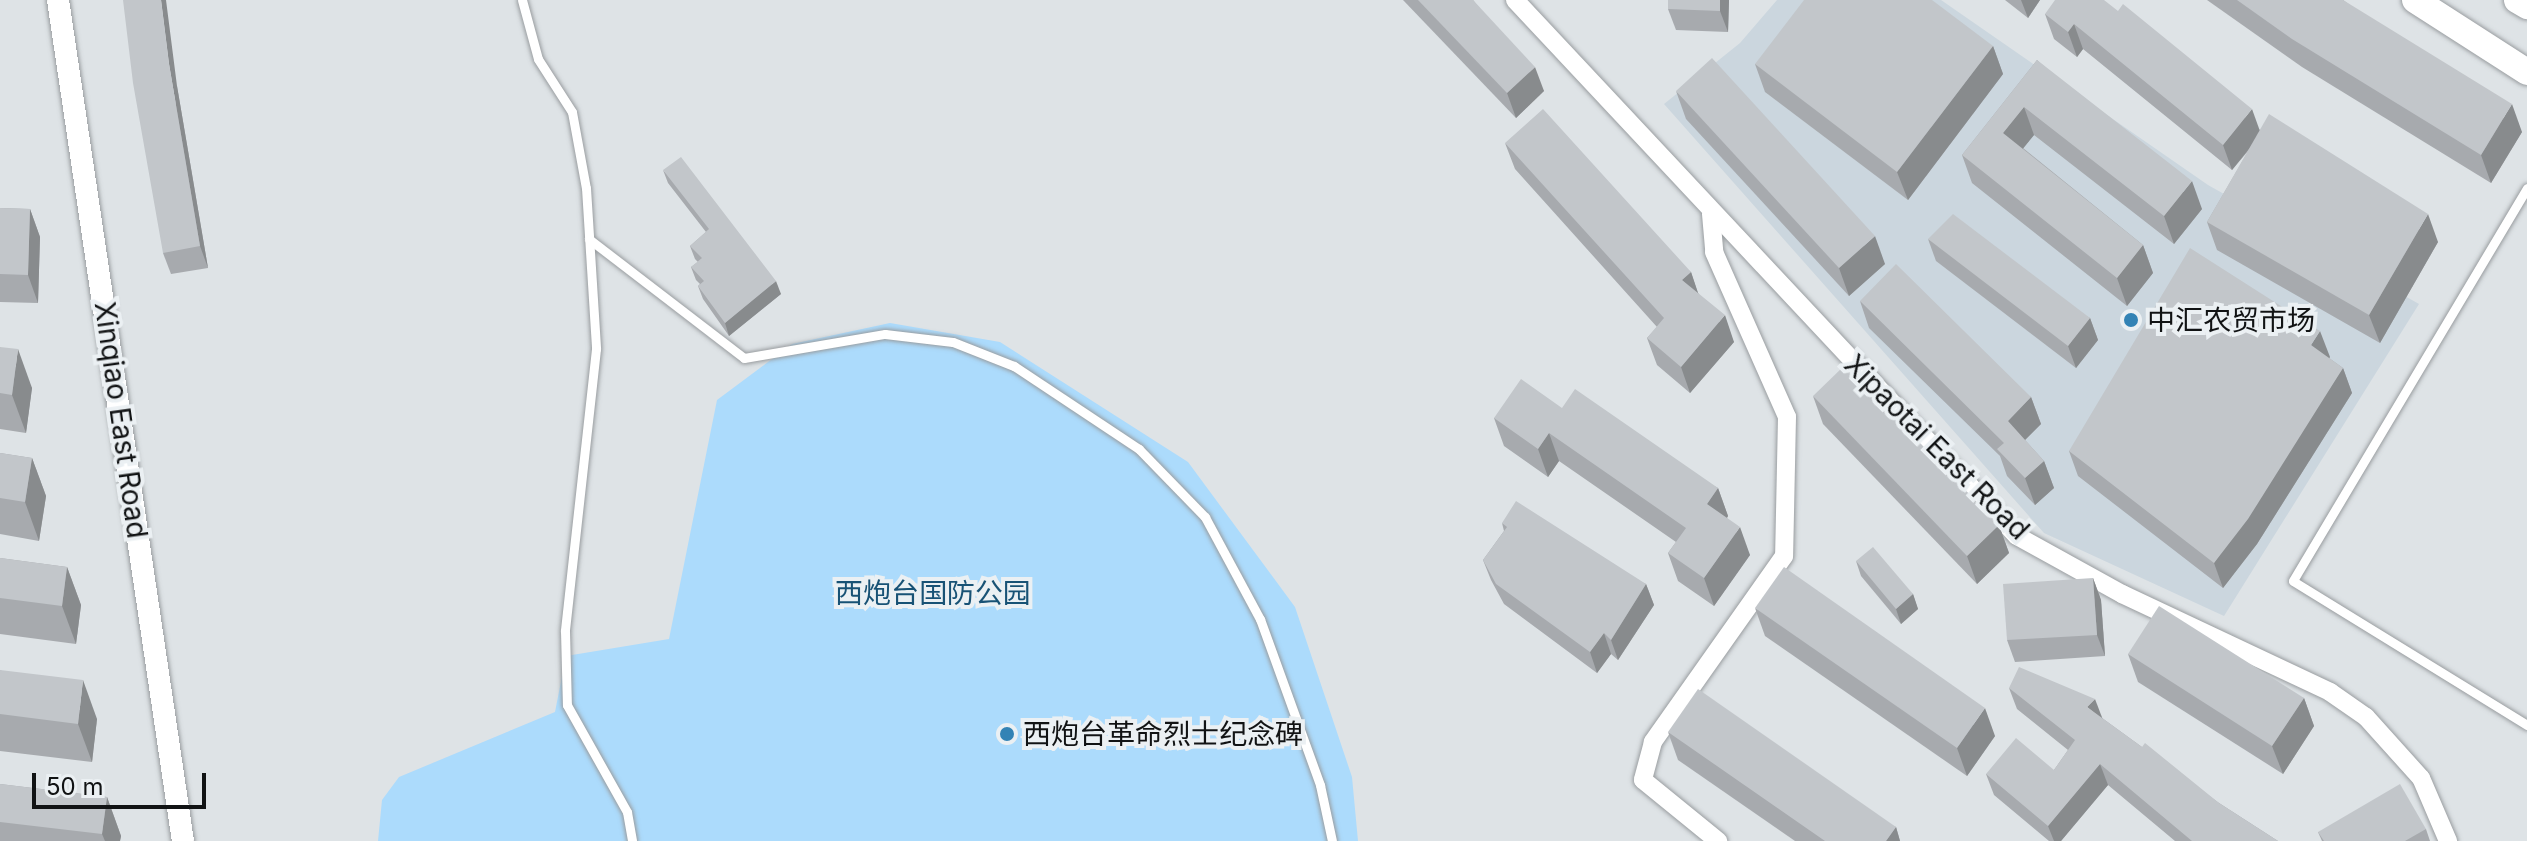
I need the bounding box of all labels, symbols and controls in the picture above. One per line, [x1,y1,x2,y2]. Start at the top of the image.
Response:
street label: Xinqiao East Road [88,300,154,540]
place label: 中汇农贸市场 [2147,303,2315,337]
marker: 中汇农贸市场 [2122,311,2140,329]
street label: Xipaotai East Road [1838,348,2036,546]
park label: 西炮台国防公园 [835,576,1031,610]
place label: 西炮台革命烈士纪念碑 [1023,717,1303,751]
marker: 西炮台革命烈士纪念碑 [998,725,1016,743]
scale bar [36,757,210,807]
text: 50 m [46,772,104,801]

